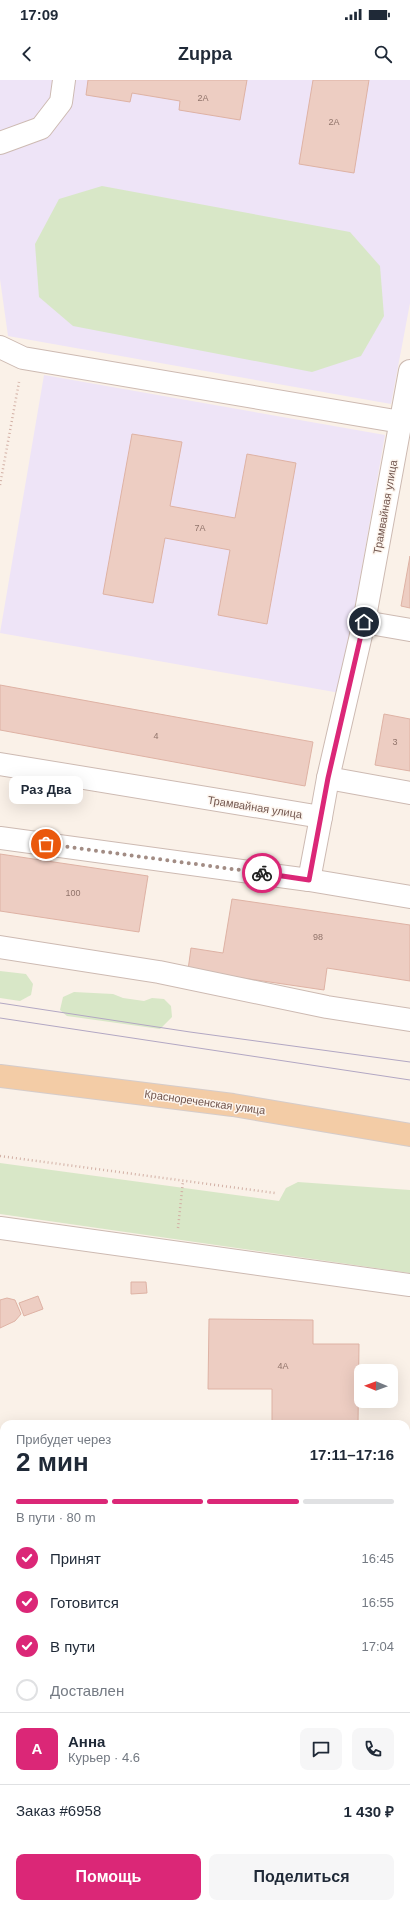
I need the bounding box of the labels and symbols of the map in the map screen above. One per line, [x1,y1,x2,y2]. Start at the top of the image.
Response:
house number: 2А [197,93,209,103]
house number: 2А [328,117,340,127]
street label: Трамвайная улица [371,458,399,555]
house number: 7А [194,523,206,533]
pin [347,605,381,639]
house number: 4 [153,731,159,741]
house number: 3 [392,737,398,747]
callout: Раз Два [9,776,83,804]
street label: Трамвайная улица [207,794,304,821]
pin [29,827,63,861]
courier [242,853,282,893]
house number: 100 [65,888,81,898]
house number: 98 [313,932,323,942]
street label: Краснореченская улица [144,1088,267,1117]
house number: 4А [277,1361,289,1371]
north arrow [354,1364,398,1408]

